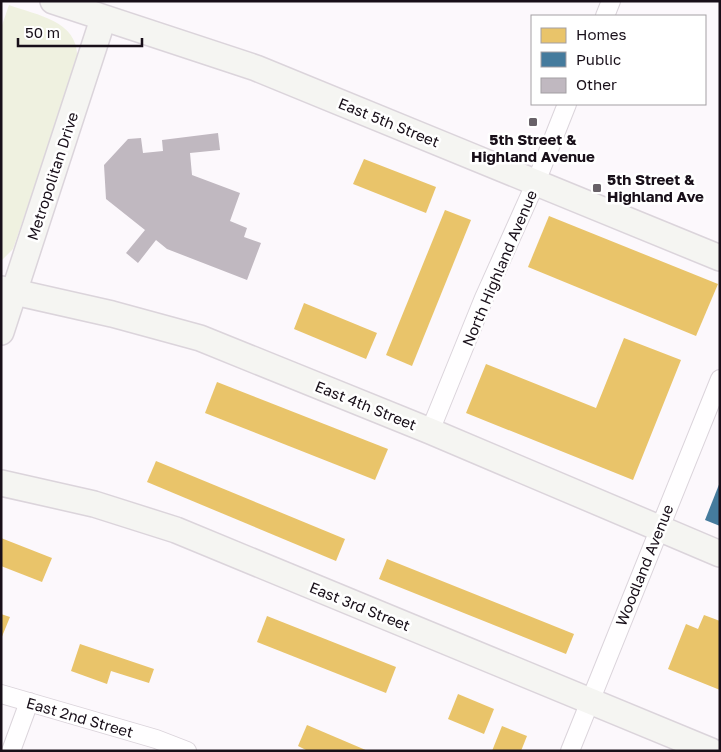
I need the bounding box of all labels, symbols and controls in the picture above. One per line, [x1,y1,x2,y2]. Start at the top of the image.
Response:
scale bar [18,15,141,47]
legend [531,15,706,105]
text: 50 m [25,23,60,41]
text: Homes [576,25,626,43]
text: Public [576,50,621,68]
text: Other [576,75,617,93]
street label: East 5th Street [336,94,442,150]
street label: Metropolitan Drive [23,109,81,242]
marker: 5th Street & Highland Avenue [527,116,539,128]
place label: 5th Street & Highland Avenue [471,130,595,165]
place label: 5th Street & Highland Ave [607,170,704,205]
marker: 5th Street & Highland Ave [591,182,603,194]
street label: North Highland Avenue [458,187,540,349]
street label: East 4th Street [313,376,419,434]
street label: Woodland Avenue [611,501,677,628]
street label: East 3rd Street [307,578,413,634]
street label: East 2nd Street [24,693,136,741]

